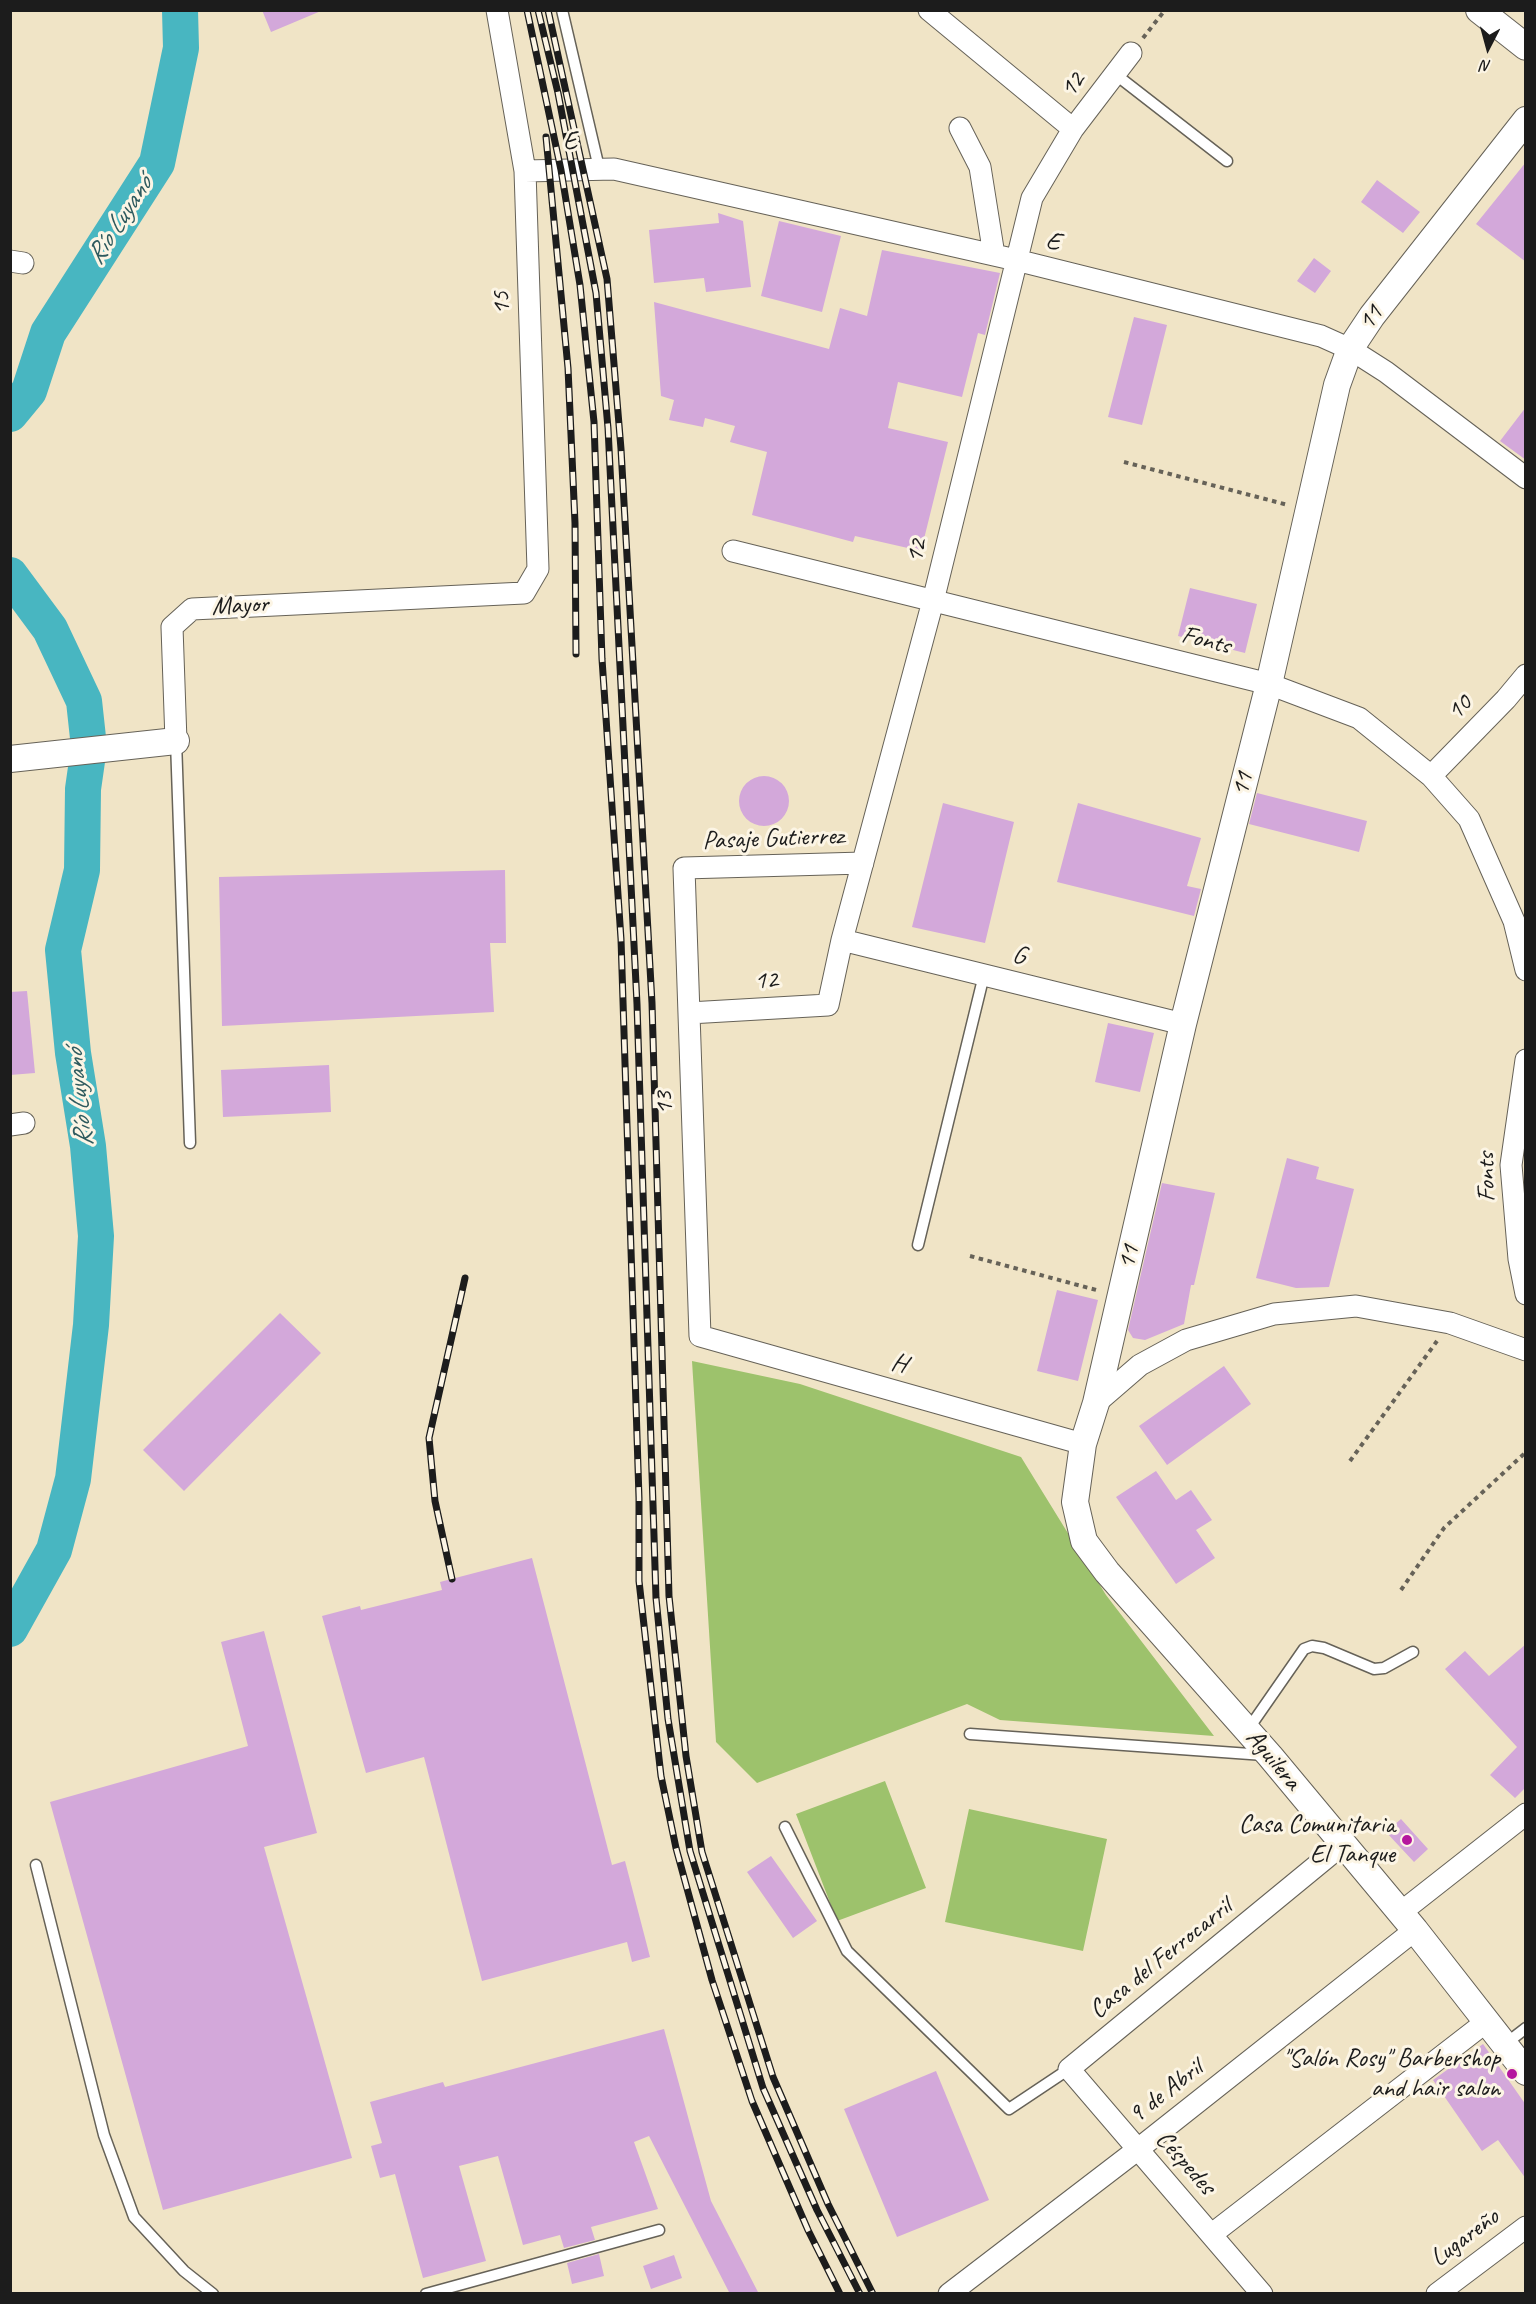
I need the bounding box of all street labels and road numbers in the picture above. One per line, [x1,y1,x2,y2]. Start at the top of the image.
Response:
street label: 12 [1054,66,1092,104]
street label: E [562,126,578,158]
street label: E [1043,225,1063,259]
street label: 15 [486,291,518,315]
street label: 11 [1352,299,1390,337]
street label: 12 [899,536,935,566]
street label: Mayor [211,589,269,623]
street label: Fonts [1178,620,1234,662]
street label: 10 [1441,689,1479,727]
street label: 11 [1225,769,1261,799]
street label: Pasaje Gutierrez [702,821,844,857]
street label: G [1009,939,1029,973]
street label: 12 [753,965,779,997]
street label: 13 [649,1091,681,1115]
street label: Fonts [1471,1152,1503,1202]
street label: 11 [1111,1242,1147,1272]
street label: H [888,1347,910,1381]
street label: Aguilera [1238,1723,1308,1797]
street label: Casa del Ferrocarril [1083,1892,1239,2026]
street label: 9 de Abril [1123,2053,1209,2131]
street label: Céspedes [1148,2125,1222,2201]
street label: Lugareño [1424,2202,1506,2274]

